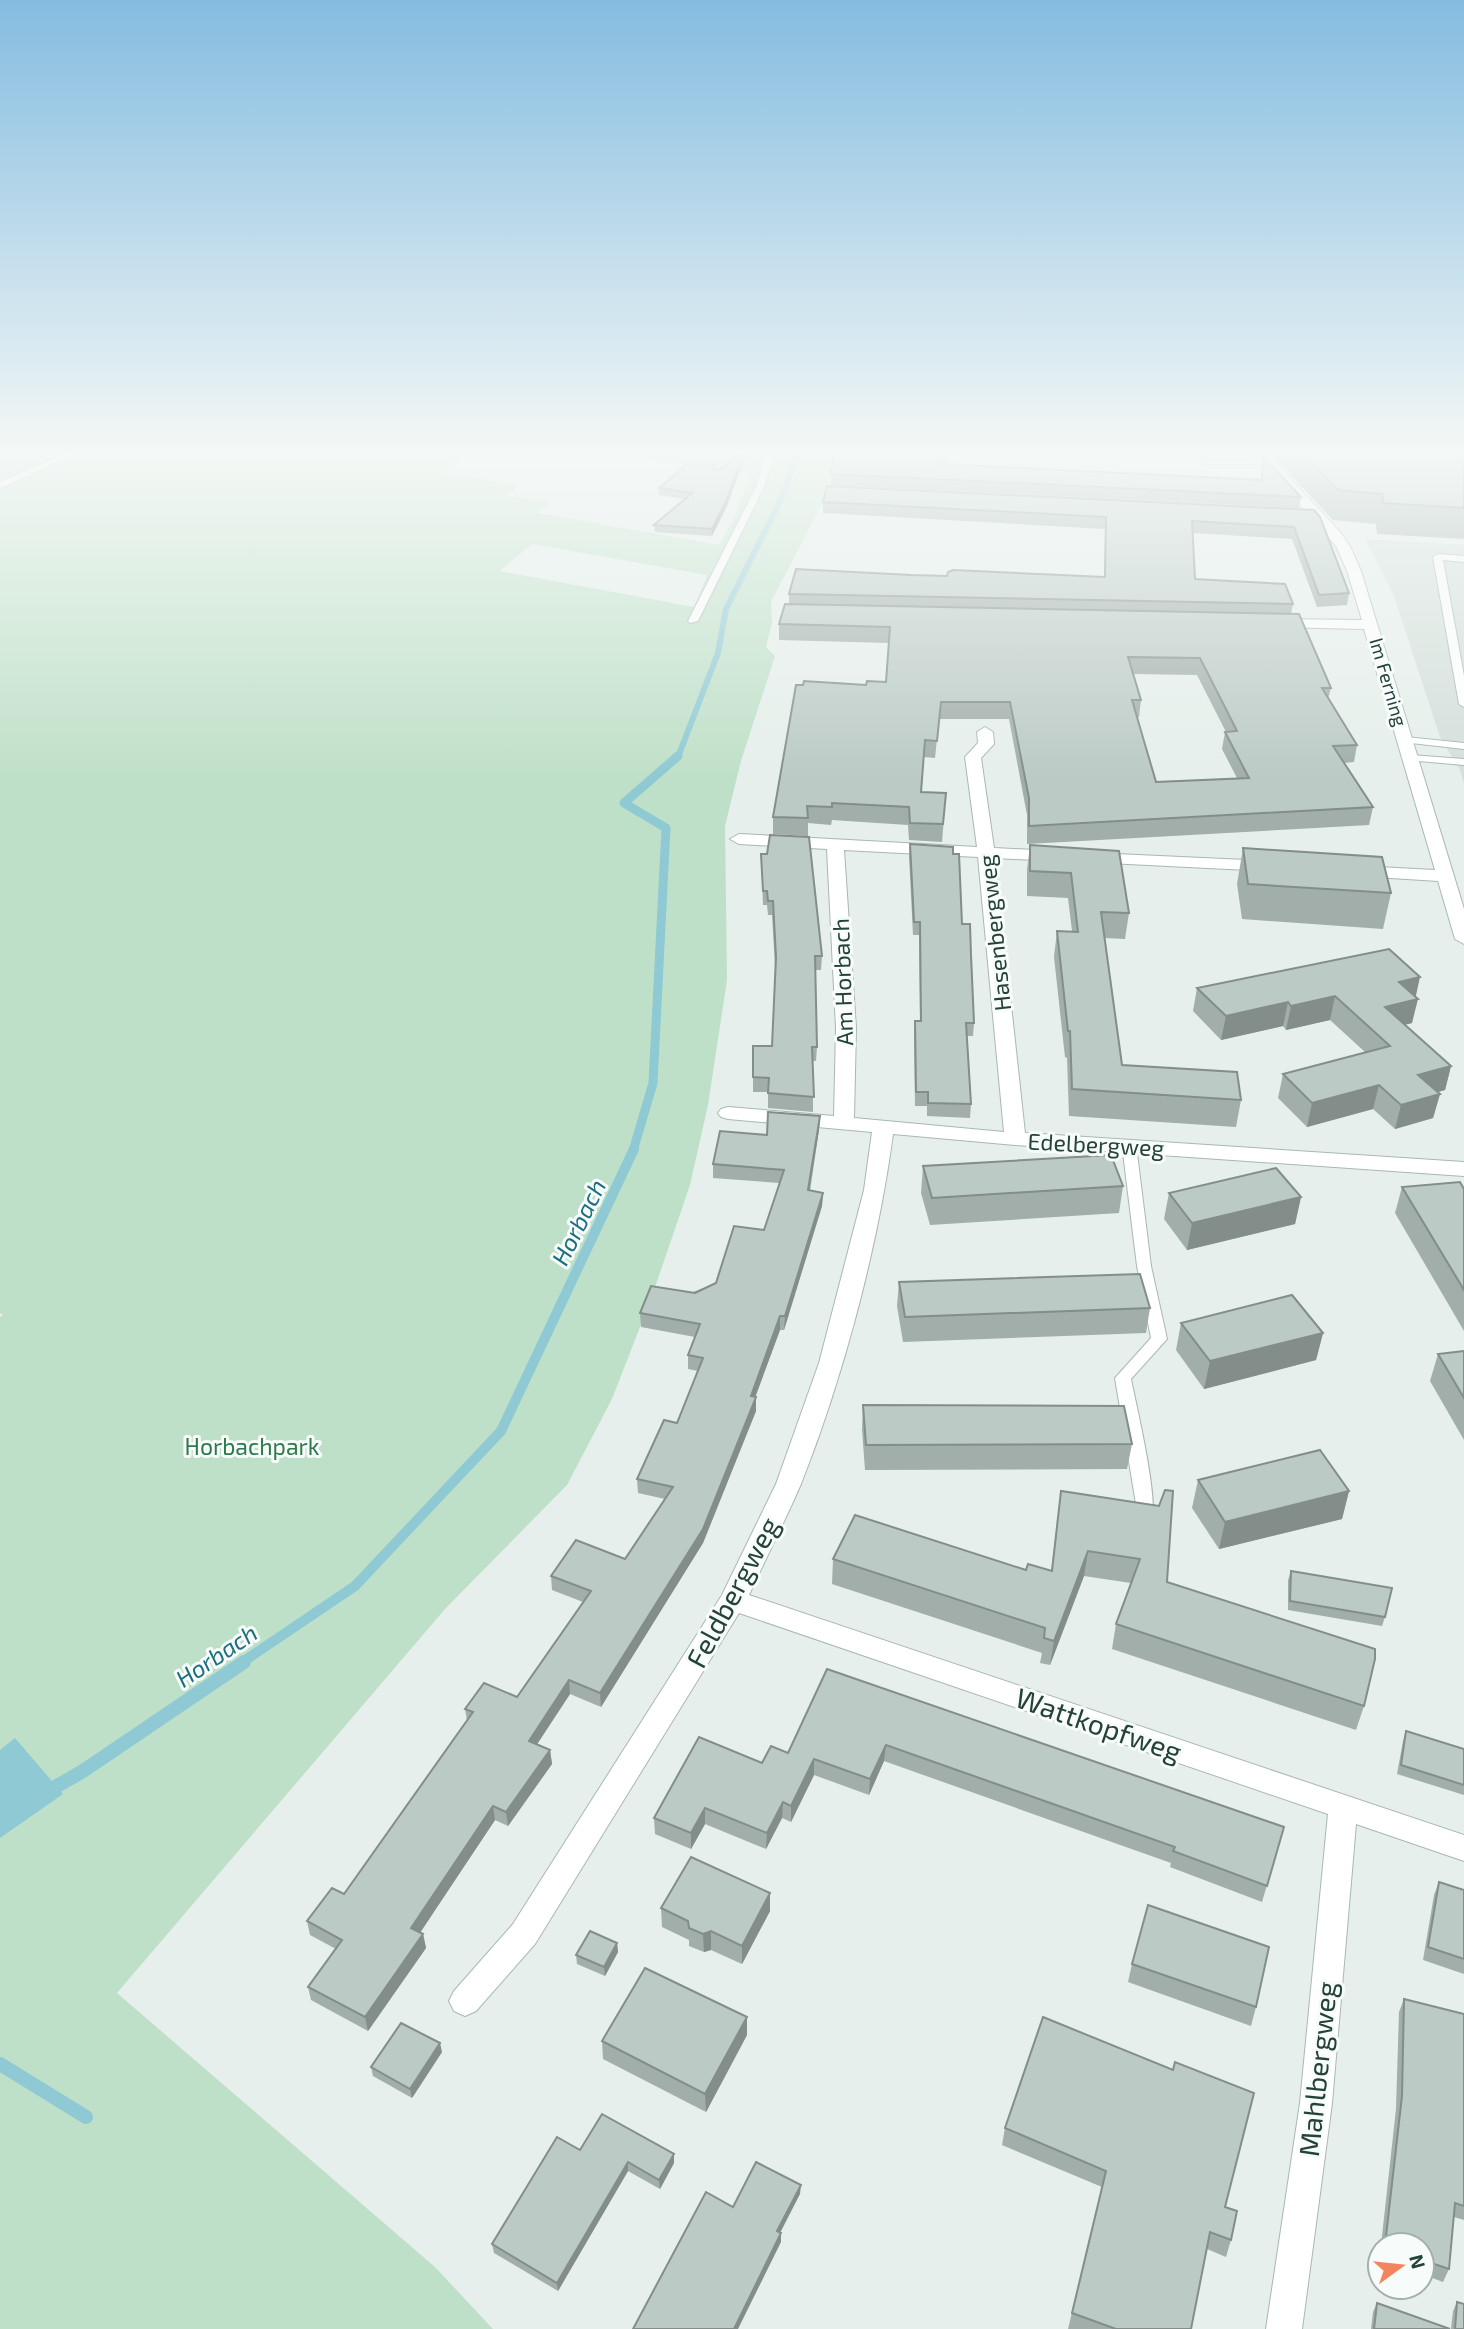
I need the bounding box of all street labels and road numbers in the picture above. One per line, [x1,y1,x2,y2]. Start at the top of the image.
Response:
street label: Im Ferning [1365,635,1413,729]
street label: Hasenbergweg [972,853,1016,1012]
street label: Am Horbach [826,918,858,1046]
street label: Edelbergweg [1027,1126,1165,1162]
street label: Feldbergweg [678,1511,786,1673]
street label: Wattkopfweg [1012,1680,1187,1768]
street label: Mahlbergweg [1291,1979,1343,2158]

